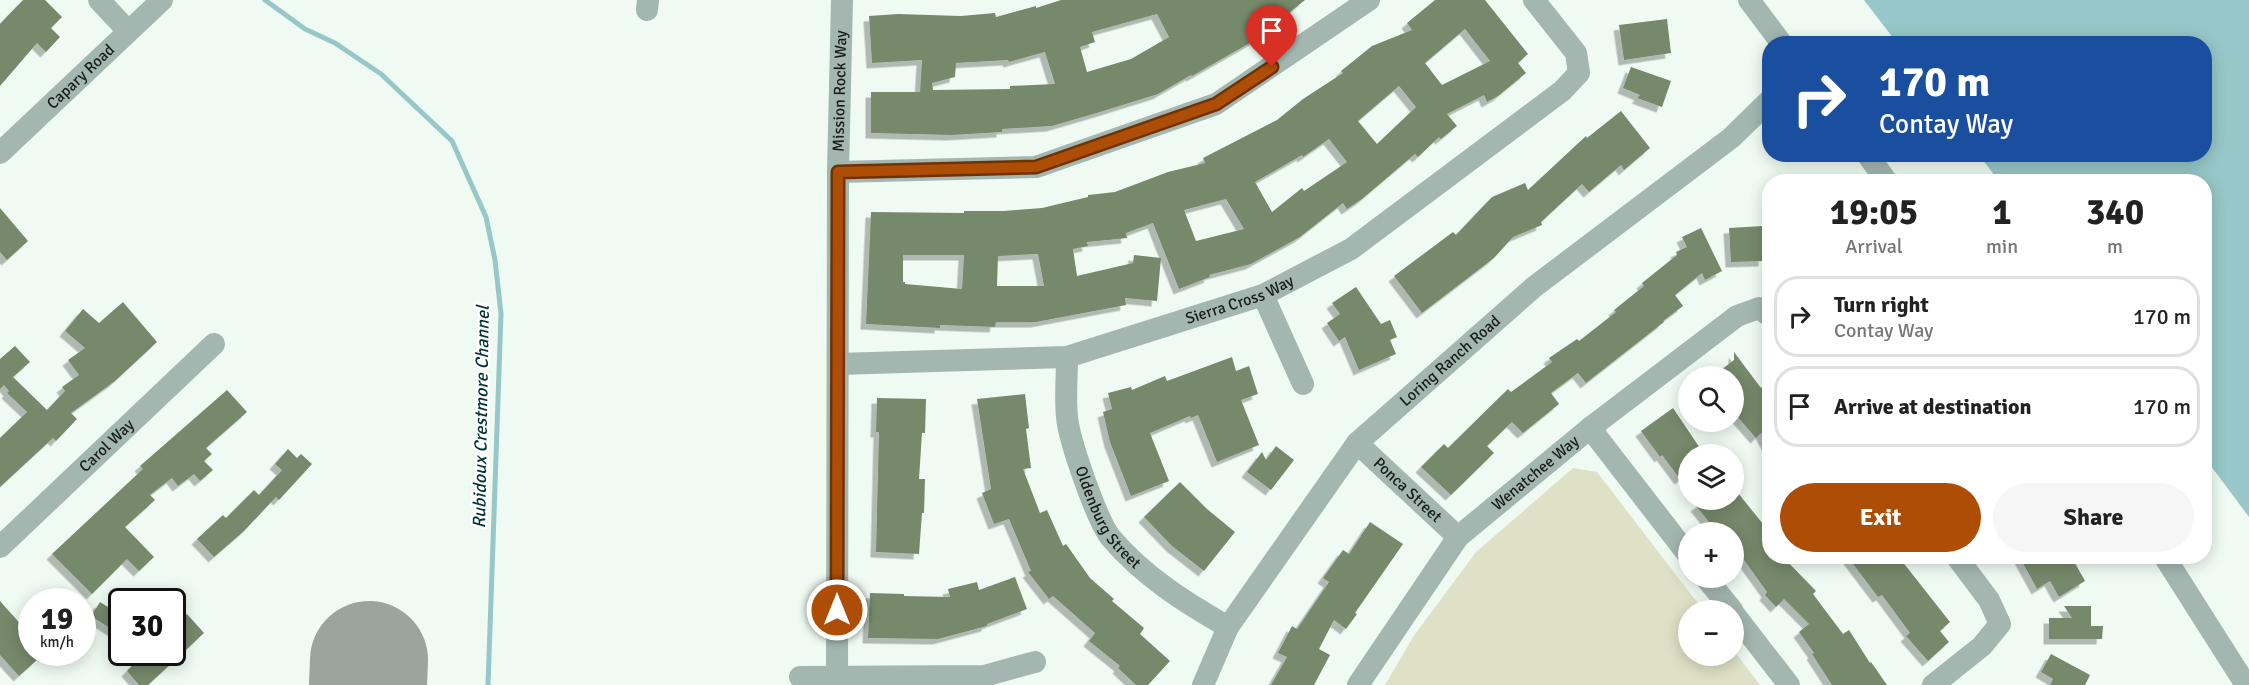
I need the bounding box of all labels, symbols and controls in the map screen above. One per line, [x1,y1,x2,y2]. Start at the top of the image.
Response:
pin [1246,5,1297,67]
icon: arrive [1255,14,1288,47]
street label: Mission Rock Way [828,30,851,152]
street label: Capary Road [43,40,119,114]
text: 170 m [1879,57,1990,108]
icon: right [1780,60,1858,138]
text: Contay Way [1879,108,2013,141]
text: 19:05 [1830,190,1918,235]
text: 1 [1992,190,2012,235]
text: 340 [2086,190,2144,235]
text: Arrival [1845,234,1903,259]
text: min [1986,234,2018,259]
text: m [2107,234,2123,259]
street label: Sierra Cross Way [1183,270,1298,329]
text: Turn right [1834,291,1929,318]
icon: right [1783,300,1816,333]
text: 170 m [2133,303,2191,330]
water label: Rubidoux Crestmore Channel [468,304,494,529]
street label: Loring Ranch Road [1396,311,1505,411]
text: Contay Way [1834,318,1933,343]
map controls [1678,366,1744,666]
button: search [1678,366,1744,432]
icon: arrive [1783,390,1816,423]
text: Arrive at destination [1834,393,2031,420]
text: 170 m [2133,393,2191,420]
street label: Carol Way [75,415,139,477]
street label: Wenatchee Way [1488,431,1584,515]
button: layers [1678,444,1744,510]
street label: Ponca Street [1369,453,1446,527]
street label: Oldenburg Street [1070,463,1145,574]
button: Exit [1780,483,1981,552]
button: Share [1993,483,2194,552]
button: + [1678,522,1744,588]
position arrow [805,578,869,642]
speed limit sign: 30 [108,588,186,666]
button: − [1678,600,1744,666]
text: 19 [41,601,73,638]
text: km/h [40,633,74,651]

